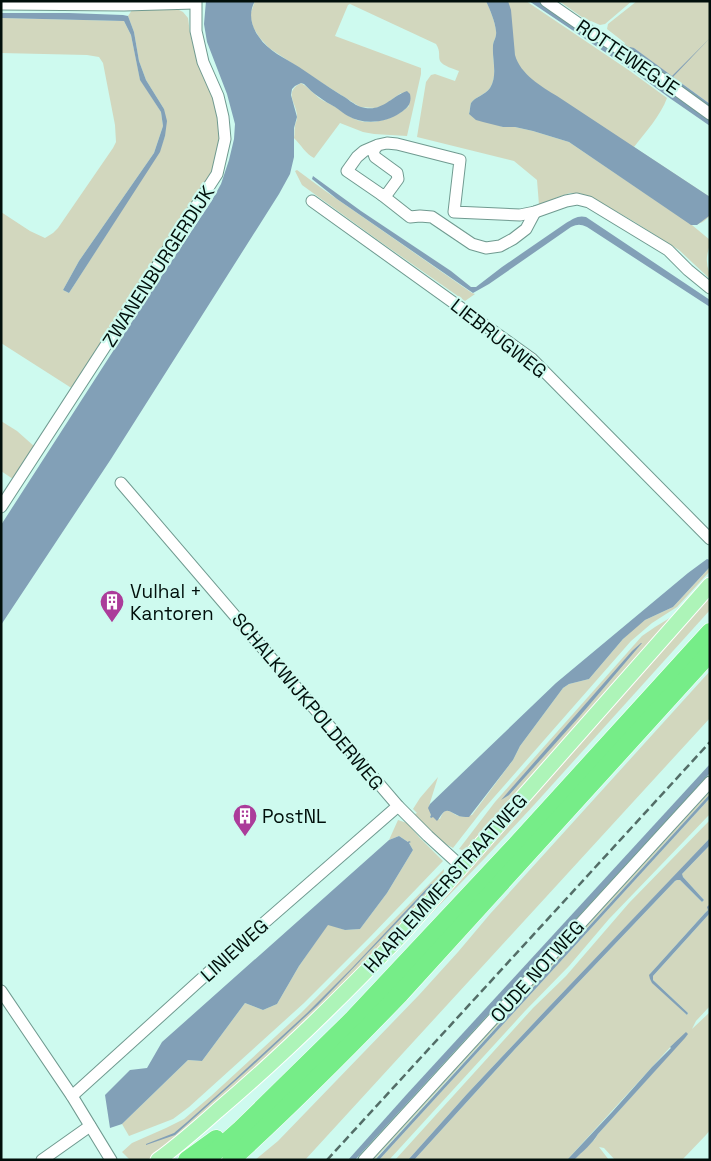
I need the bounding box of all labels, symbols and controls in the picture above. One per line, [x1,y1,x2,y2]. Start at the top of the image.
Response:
street label: ROTTEWEGJE [571,14,684,101]
street label: ZWANENBURGERDIJK [97,180,220,352]
street label: LIEBRUGWEG [446,293,552,384]
place label: Vulhal + Kantoren [130,579,214,626]
building icon: Vulhal + Kantoren [99,589,125,623]
street label: SCHALKWIJKPOLDERWEG [226,607,389,795]
street label: HAARLEMMERSTRAATWEG [358,788,533,978]
building icon: PostNL [232,803,258,837]
place label: PostNL [262,804,326,829]
street label: LINIEWEG [195,913,273,987]
street label: OUDE NOTWEG [485,915,590,1028]

